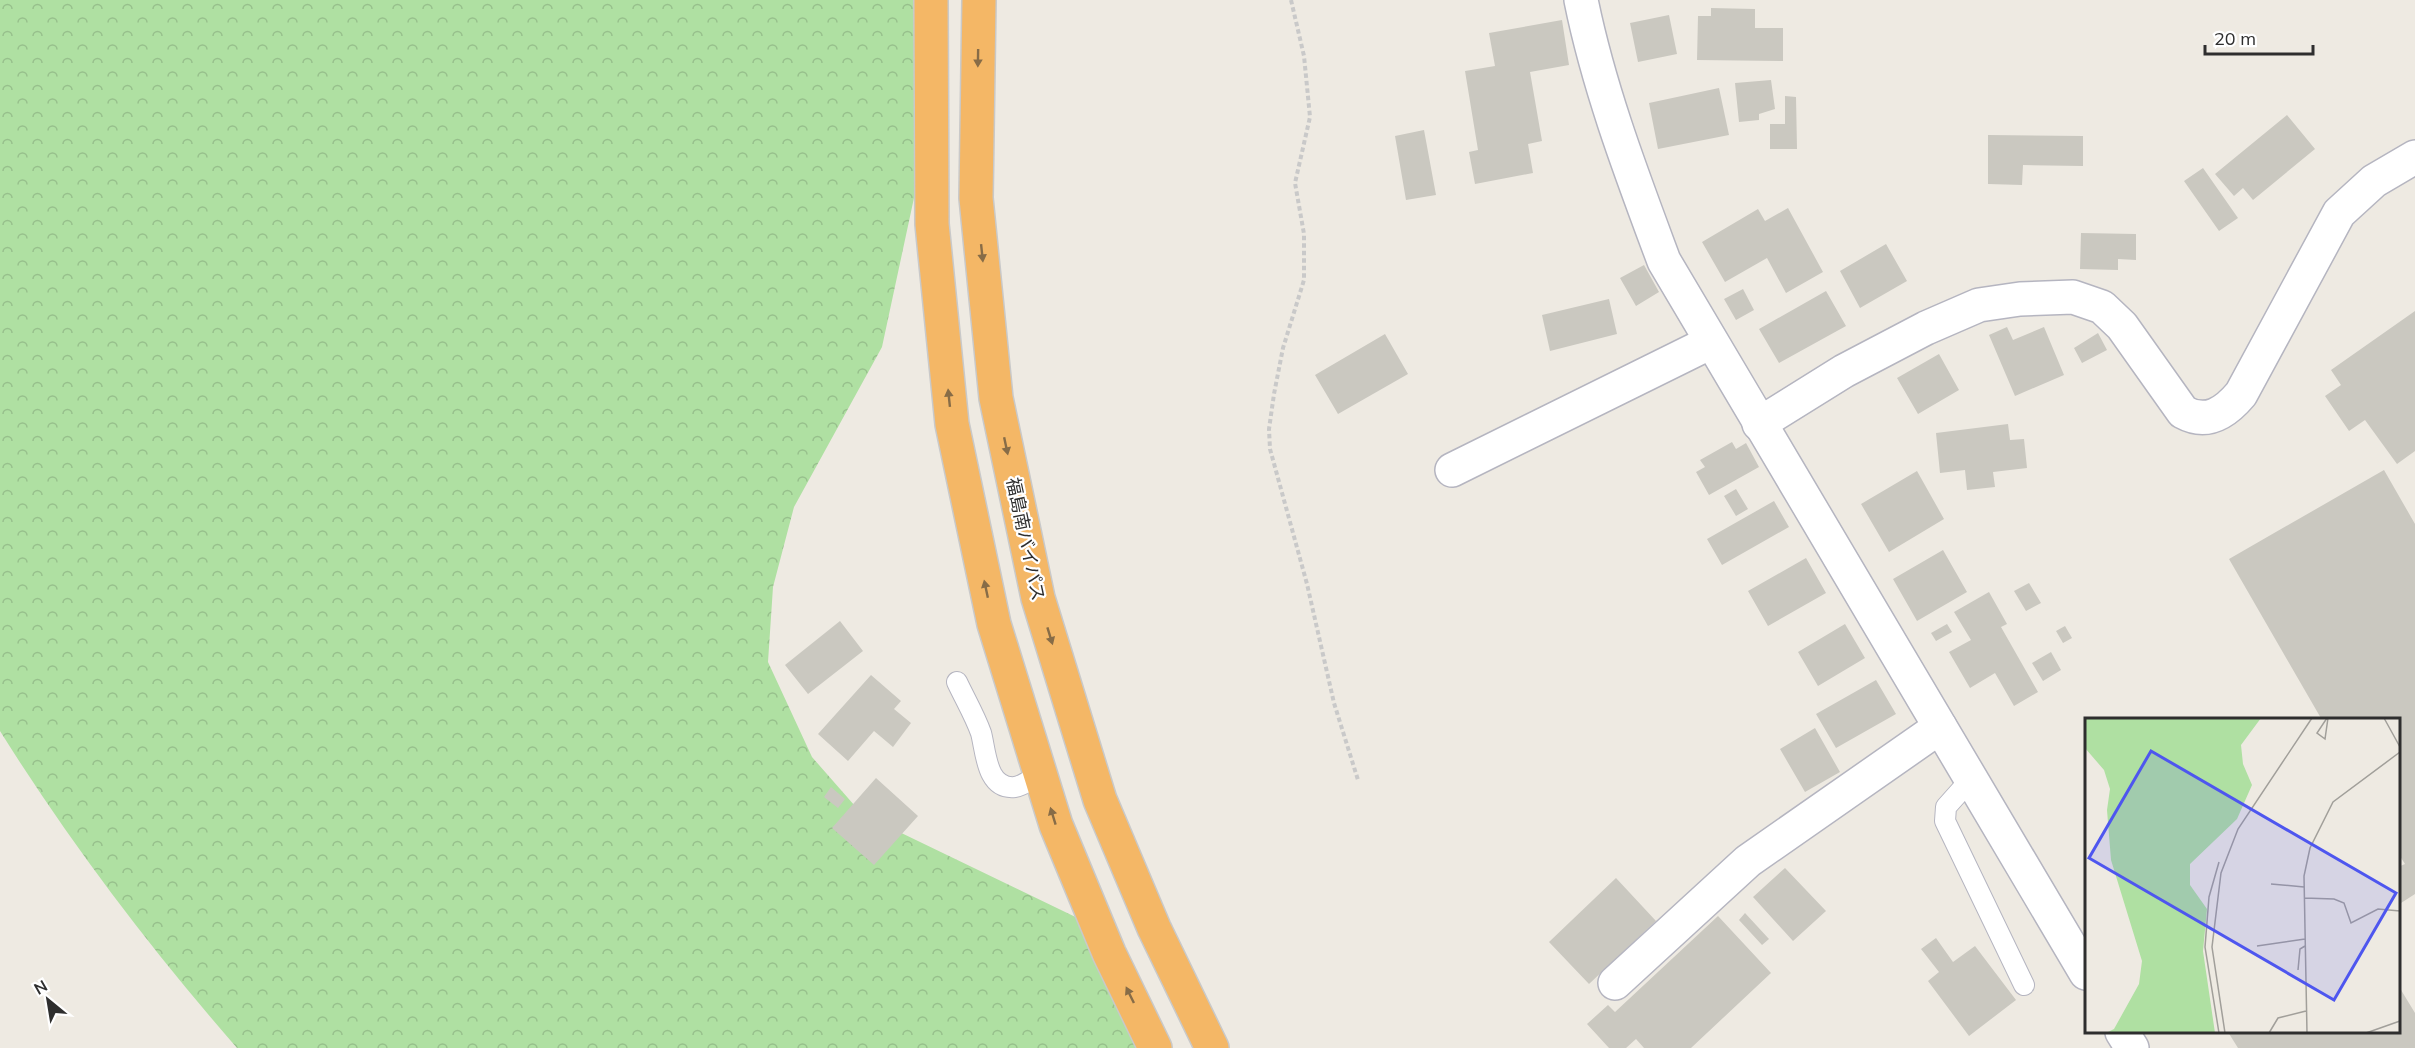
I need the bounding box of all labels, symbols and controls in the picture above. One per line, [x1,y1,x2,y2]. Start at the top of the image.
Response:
scale bar [2205,18,2313,56]
text: 20 m [2214,27,2256,50]
one-way arrow [973,49,983,68]
one-way arrow [977,244,987,263]
one-way arrow [944,388,954,407]
one-way arrow [1002,437,1012,456]
street label: 福島南バイパス [1002,475,1050,603]
one-way arrow [981,579,990,598]
one-way arrow [1046,627,1055,645]
inset map [2085,718,2400,1033]
one-way arrow [1048,807,1057,825]
north arrow [18,970,78,1030]
text: N [30,975,51,999]
one-way arrow [1125,987,1134,1004]

